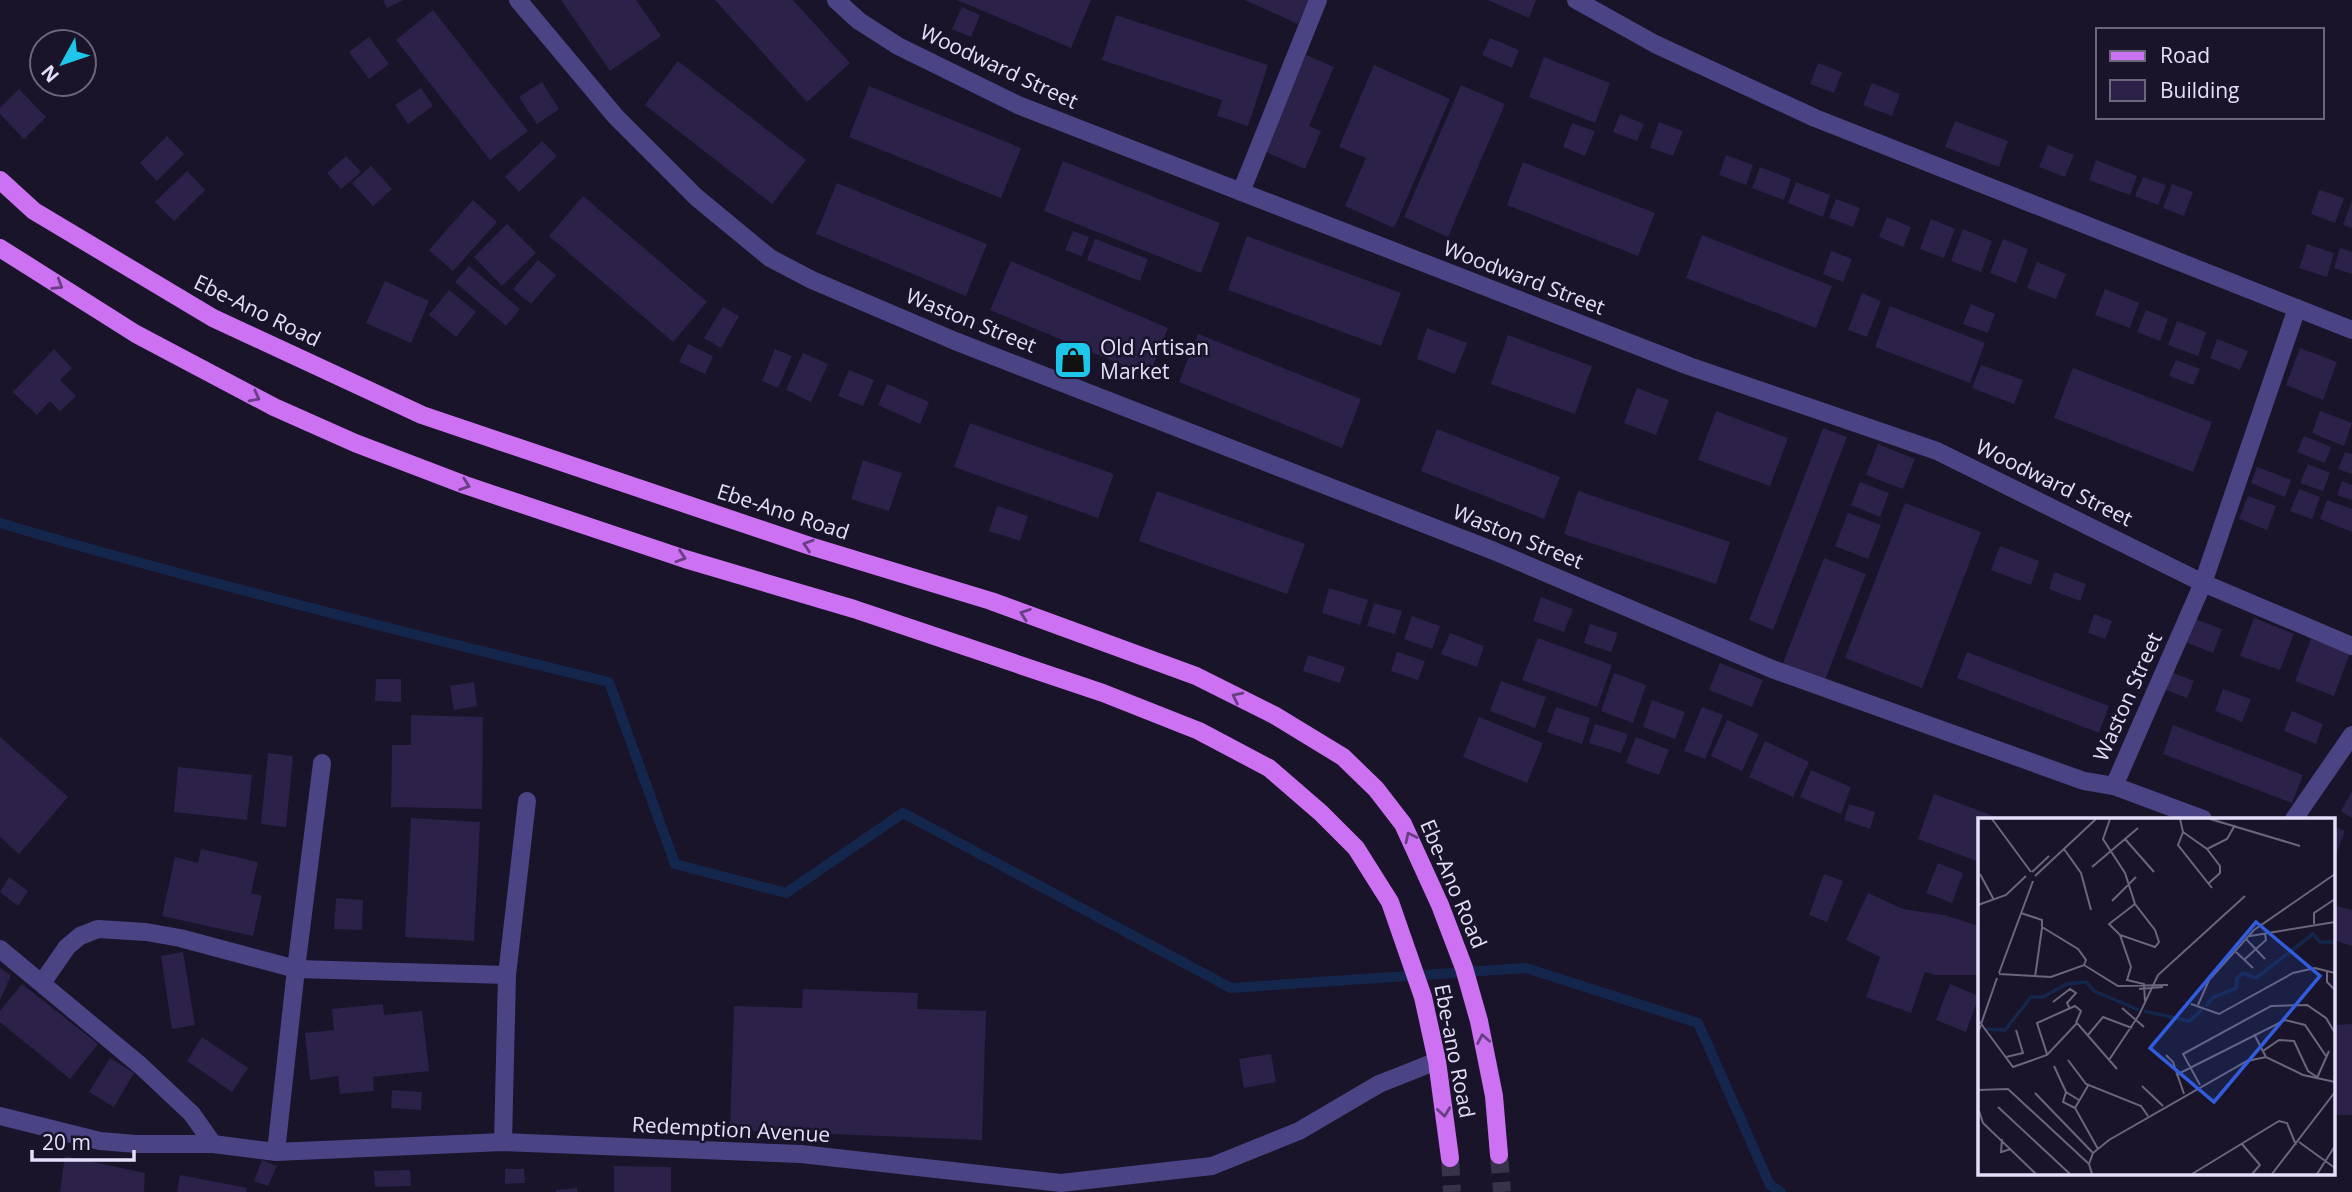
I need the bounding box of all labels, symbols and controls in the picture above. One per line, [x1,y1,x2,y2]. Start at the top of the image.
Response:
street label: Woodward Street [916,17,1083,115]
north arrow [28,28,98,98]
legend [2096,28,2324,119]
text: Road [2160,41,2210,69]
text: N [35,60,65,88]
text: Building [2160,76,2239,104]
street label: Woodward Street [1440,233,1609,321]
street label: Ebe-Ano Road [190,267,325,353]
one-way arrow [50,276,63,289]
street label: Waston Street [902,281,1041,359]
place label: Old Artisan Market [1100,333,1209,385]
shop icon: Old Artisan Market [1052,339,1094,381]
one-way arrow [248,389,261,402]
street label: Woodward Street [1971,432,2137,532]
street label: Ebe-Ano Road [714,476,853,546]
one-way arrow [459,477,471,491]
street label: Waston Street [1449,497,1588,575]
one-way arrow [803,539,815,553]
one-way arrow [674,549,686,563]
one-way arrow [1020,608,1032,622]
street label: Waston Street [2086,628,2168,765]
one-way arrow [1232,691,1244,705]
street label: Ebe-Ano Road [1414,815,1494,952]
inset map [1978,818,2334,1174]
one-way arrow [1404,832,1418,844]
street label: Ebe-ano Road [1428,981,1482,1120]
one-way arrow [1476,1033,1491,1045]
one-way arrow [1436,1106,1451,1118]
street label: Redemption Avenue [631,1110,831,1148]
scale bar [32,1118,133,1162]
text: 20 m [42,1128,91,1156]

